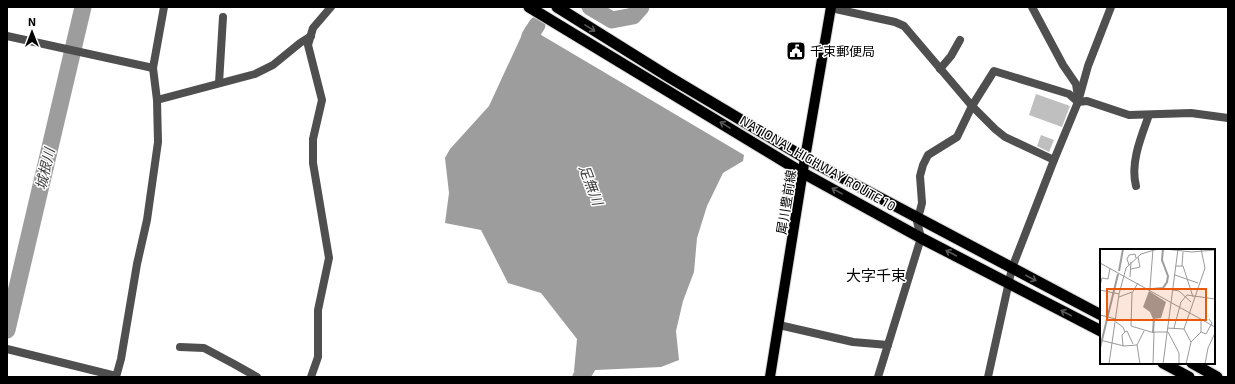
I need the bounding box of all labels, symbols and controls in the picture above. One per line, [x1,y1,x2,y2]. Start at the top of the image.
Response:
north arrow [12,12,52,52]
text: N [28,15,36,28]
one-way arrow [584,24,596,32]
public building icon: 千束郵便局 [785,40,807,62]
place label: 千束郵便局 [810,43,875,59]
street label: NATIONAL HIGHWAY ROUTE 10 [737,112,899,214]
one-way arrow [719,121,731,129]
water label: 城根川 [32,145,58,191]
water label: 足無川 [576,162,608,209]
street label: 犀川豊前線 [773,169,799,235]
one-way arrow [831,187,843,195]
one-way arrow [945,249,957,257]
inset map [1100,249,1215,364]
district label: 大字千束 [846,266,906,284]
one-way arrow [1025,275,1037,282]
one-way arrow [1061,309,1073,316]

